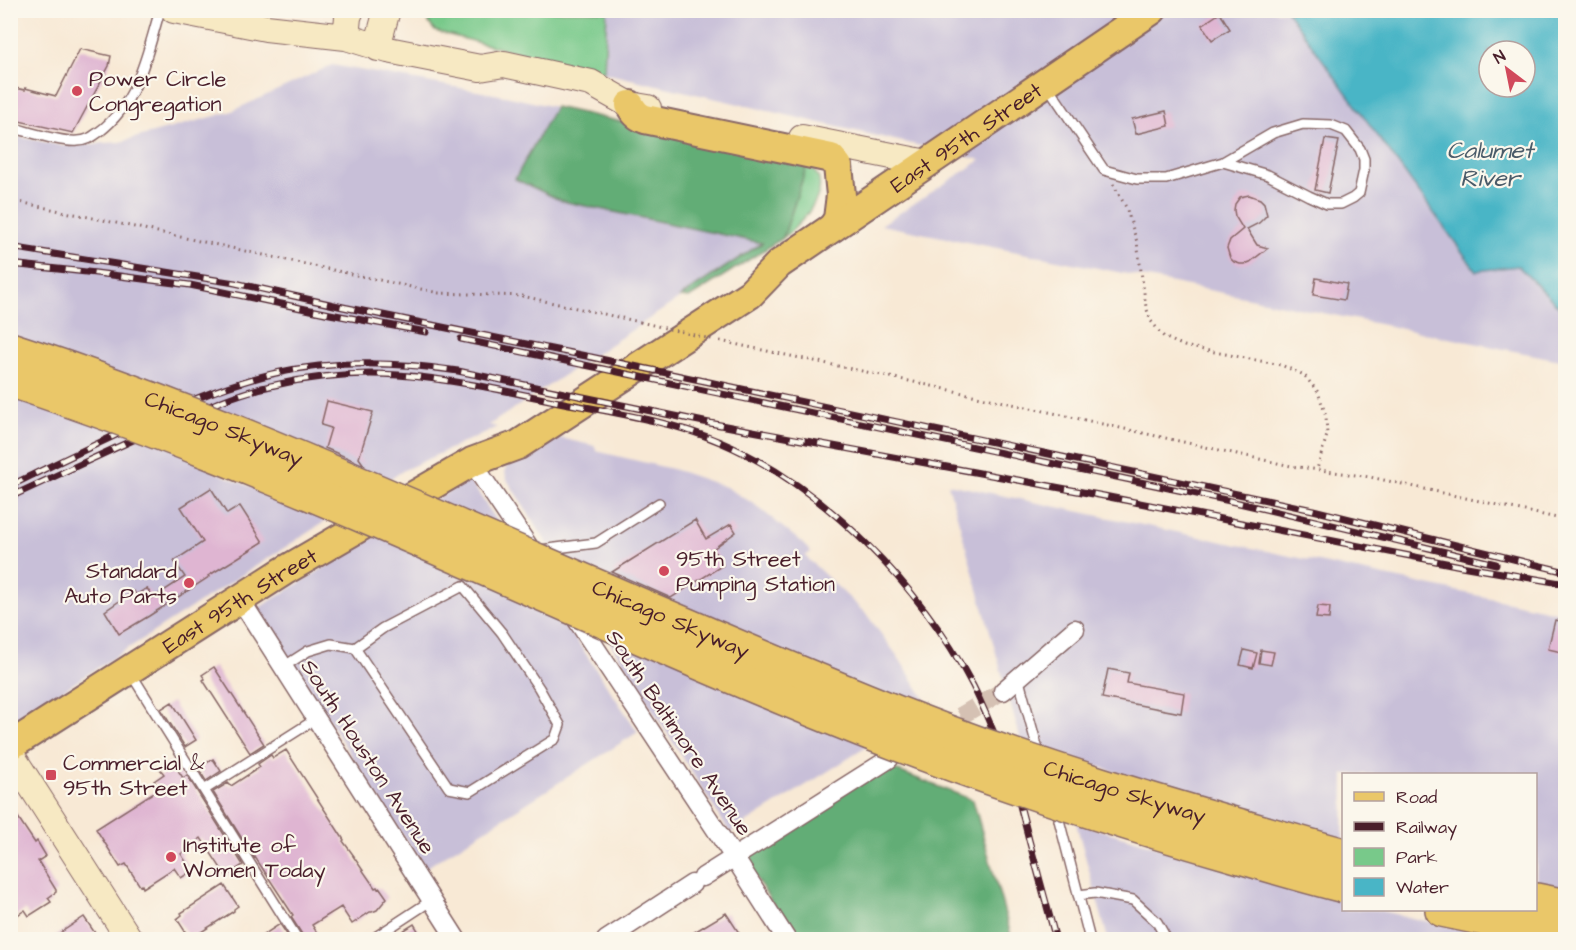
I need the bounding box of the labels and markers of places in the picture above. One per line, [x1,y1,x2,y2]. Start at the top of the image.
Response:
place label: Power Circle Congregation [89,64,226,121]
marker: Power Circle Congregation [70,84,84,98]
place label: 95th Street Pumping Station [676,544,835,601]
place label: Standard Auto Parts [64,556,177,612]
marker: 95th Street Pumping Station [657,564,671,578]
marker: Standard Auto Parts [182,576,196,590]
place label: Commercial & 95th Street [63,748,205,804]
marker: Commercial & 95th Street [44,768,58,782]
place label: Institute of Women Today [183,830,326,887]
marker: Institute of Women Today [164,850,178,864]

